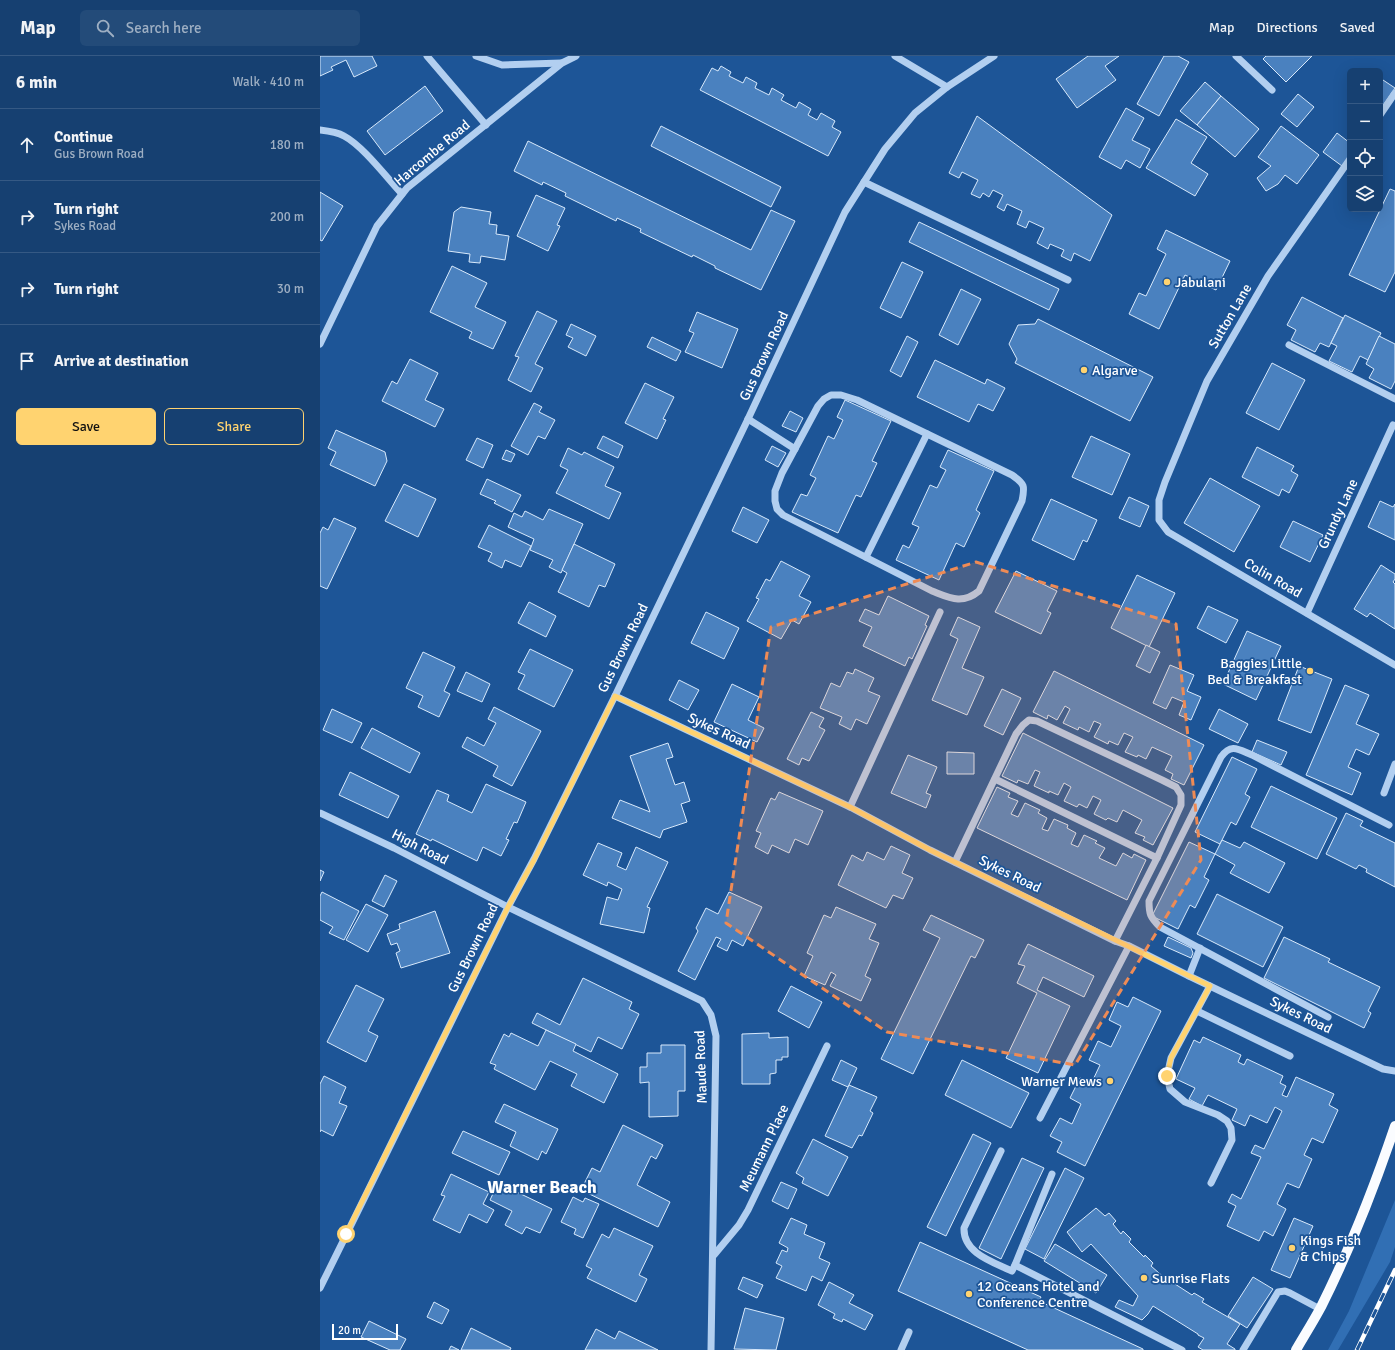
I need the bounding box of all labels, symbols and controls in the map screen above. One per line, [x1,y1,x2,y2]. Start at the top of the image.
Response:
search box [80,10,360,46]
text: Map [20,16,56,40]
icon: search [94,17,116,39]
text: Search here [126,19,201,37]
text: Map [1209,19,1235,36]
text: Directions [1257,19,1318,36]
text: Saved [1340,19,1375,36]
map controls [1347,68,1383,212]
button: + [1347,68,1383,104]
text: 6 min [16,72,57,93]
text: Walk · 410 m [233,74,304,90]
button: − [1347,104,1383,140]
street label: Harcombe Road [391,116,473,190]
text: Continue [54,128,113,146]
icon: ahead [16,134,38,156]
text: 180 m [270,137,304,153]
button: locate [1347,140,1383,176]
text: Gus Brown Road [54,146,144,162]
button: layers [1347,176,1383,212]
text: Turn right [54,200,119,218]
icon: right [16,206,38,228]
text: 200 m [270,209,304,225]
text: Sykes Road [54,218,116,234]
place label: Jabulani [1175,274,1226,291]
marker: Jabulani [1162,277,1172,287]
icon: right [16,278,38,300]
text: Turn right [54,280,119,298]
text: 30 m [277,281,304,297]
street label: Sutton Lane [1205,281,1255,351]
street label: Gus Brown Road [736,308,792,404]
icon: arrive [16,350,38,372]
text: Arrive at destination [54,352,189,370]
place label: Algarve [1092,362,1138,379]
marker: Algarve [1079,365,1089,375]
button: Save [16,408,156,445]
button: Share [164,408,304,445]
street label: Grundy Lane [1314,476,1362,552]
street label: Colin Road [1241,555,1305,601]
street label: Gus Brown Road [594,601,652,695]
place label: Baggies Little Bed & Breakfast [1207,655,1302,688]
marker: Baggies Little Bed & Breakfast [1305,666,1315,676]
street label: Sykes Road [685,709,753,753]
street label: High Road [389,826,451,868]
street label: Sykes Road [976,852,1044,896]
street label: Gus Brown Road [444,901,502,995]
street label: Sykes Road [1267,993,1335,1037]
street label: Maude Road [691,1030,711,1104]
route end [1158,1067,1176,1085]
place label: Warner Mews [1021,1073,1102,1090]
marker: Warner Mews [1105,1076,1115,1086]
street label: Meumann Place [735,1101,793,1195]
district label: Warner Beach [487,1176,597,1198]
route start [337,1225,355,1243]
place label: Kings Fish & Chips [1300,1232,1361,1265]
marker: Kings Fish & Chips [1287,1243,1297,1253]
place label: Sunrise Flats [1152,1270,1230,1287]
marker: Sunrise Flats [1139,1273,1149,1283]
place label: 12 Oceans Hotel and Conference Centre [977,1278,1100,1311]
marker: 12 Oceans Hotel and Conference Centre [964,1289,974,1299]
scale bar [332,1322,398,1341]
text: 20 m [338,1324,361,1337]

